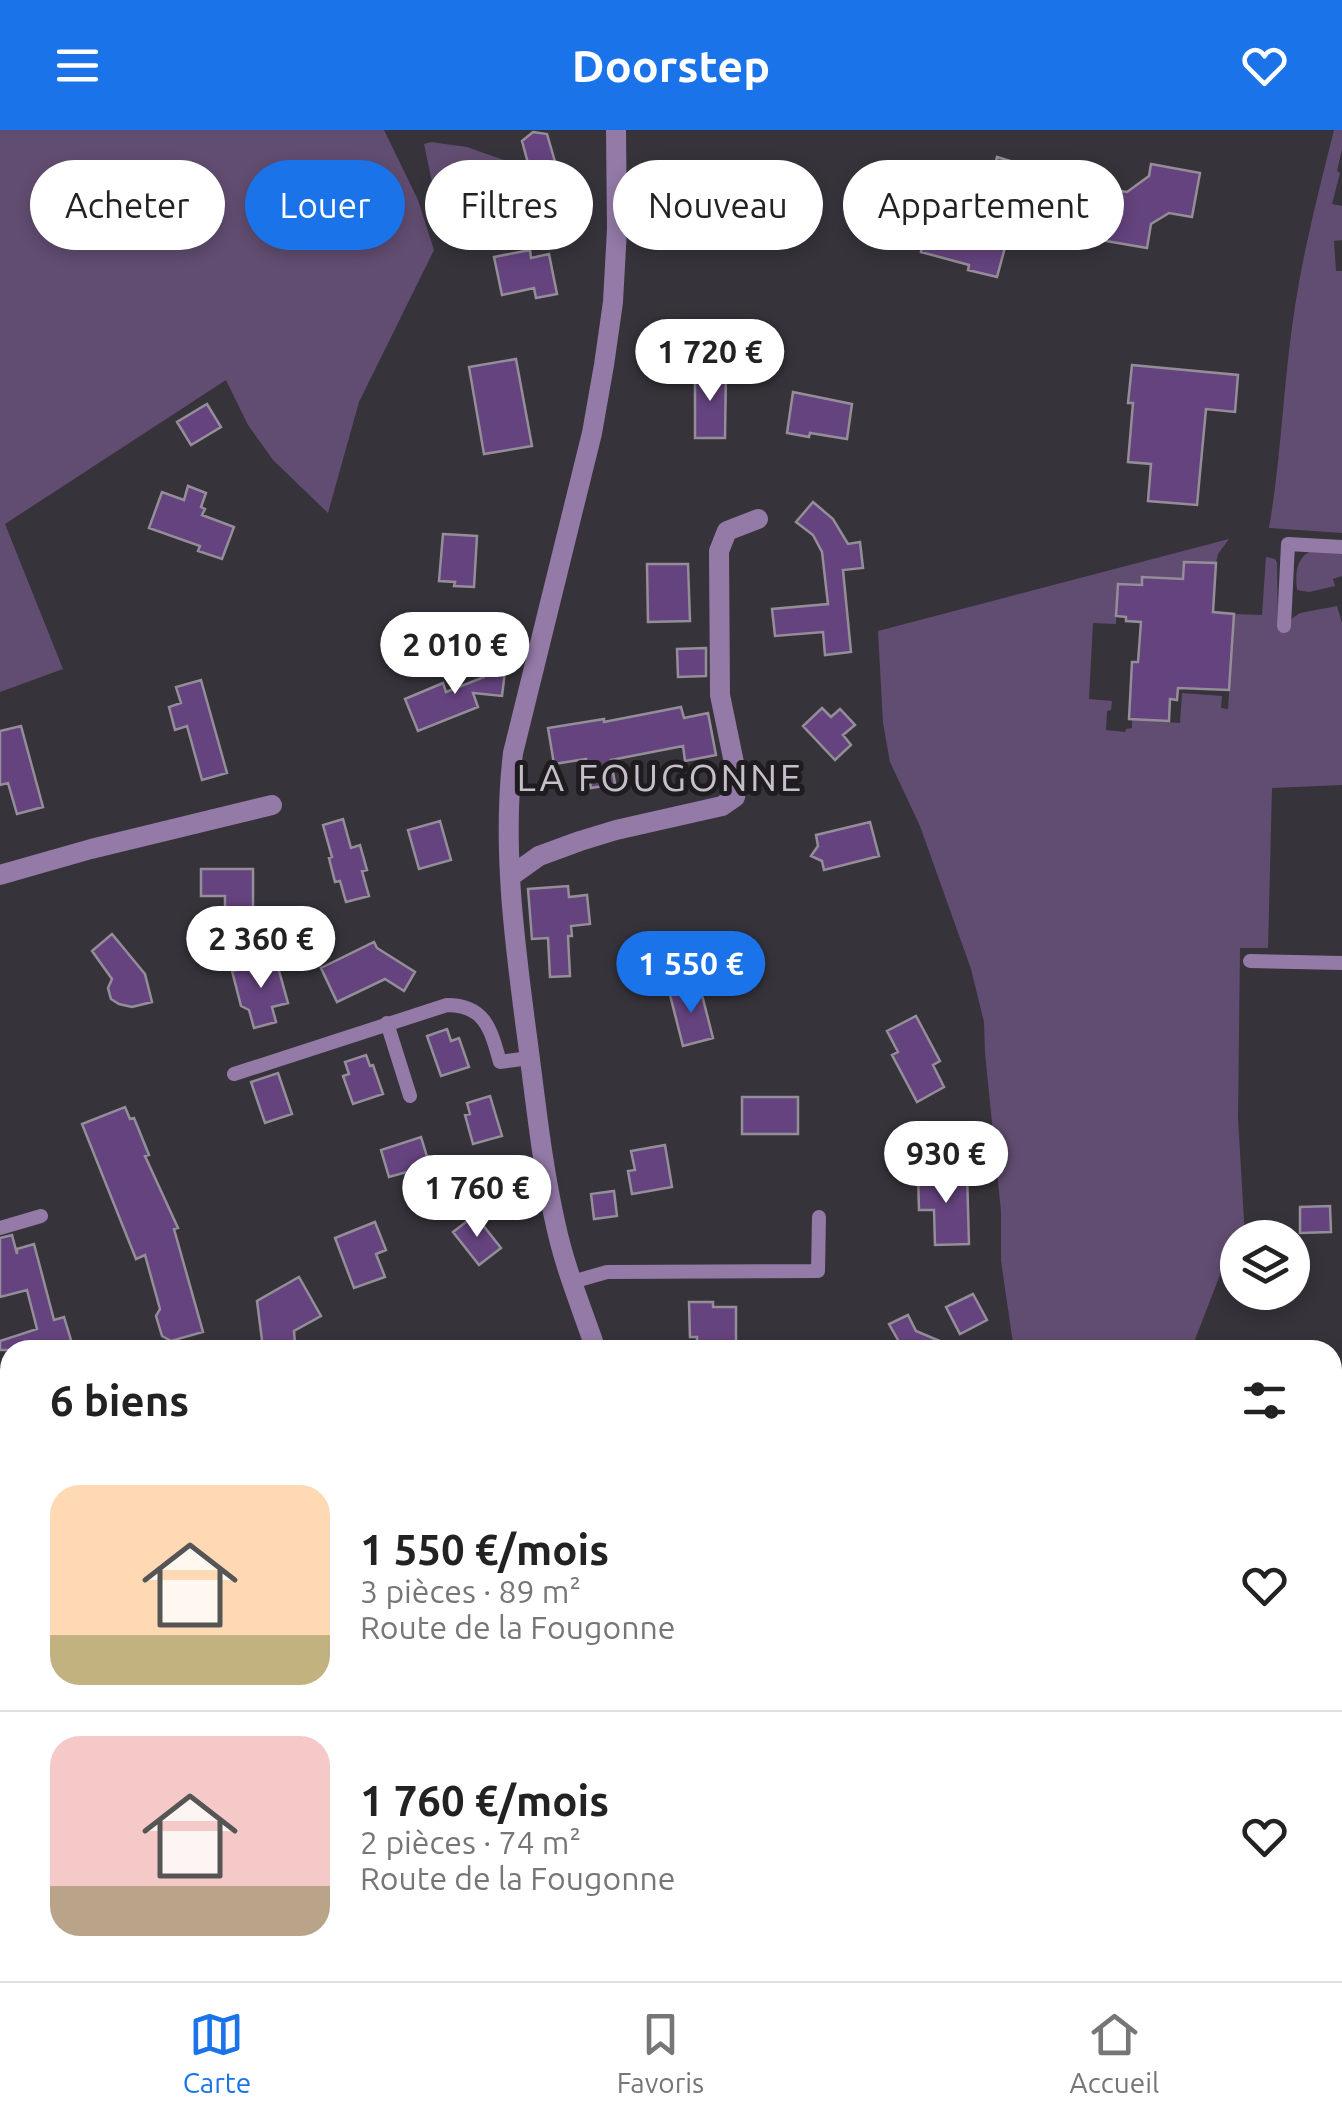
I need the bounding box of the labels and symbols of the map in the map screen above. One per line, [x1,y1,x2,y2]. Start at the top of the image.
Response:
pin: 1 720 € [618,319,802,404]
pin: 2 010 € [363,612,547,697]
district label: LA FOUGONNE [517,756,803,798]
pin: 2 360 € [169,906,353,991]
pin: 1 550 € [599,931,783,1016]
pin: 930 € [876,1121,1016,1206]
pin: 1 760 € [385,1155,569,1240]

